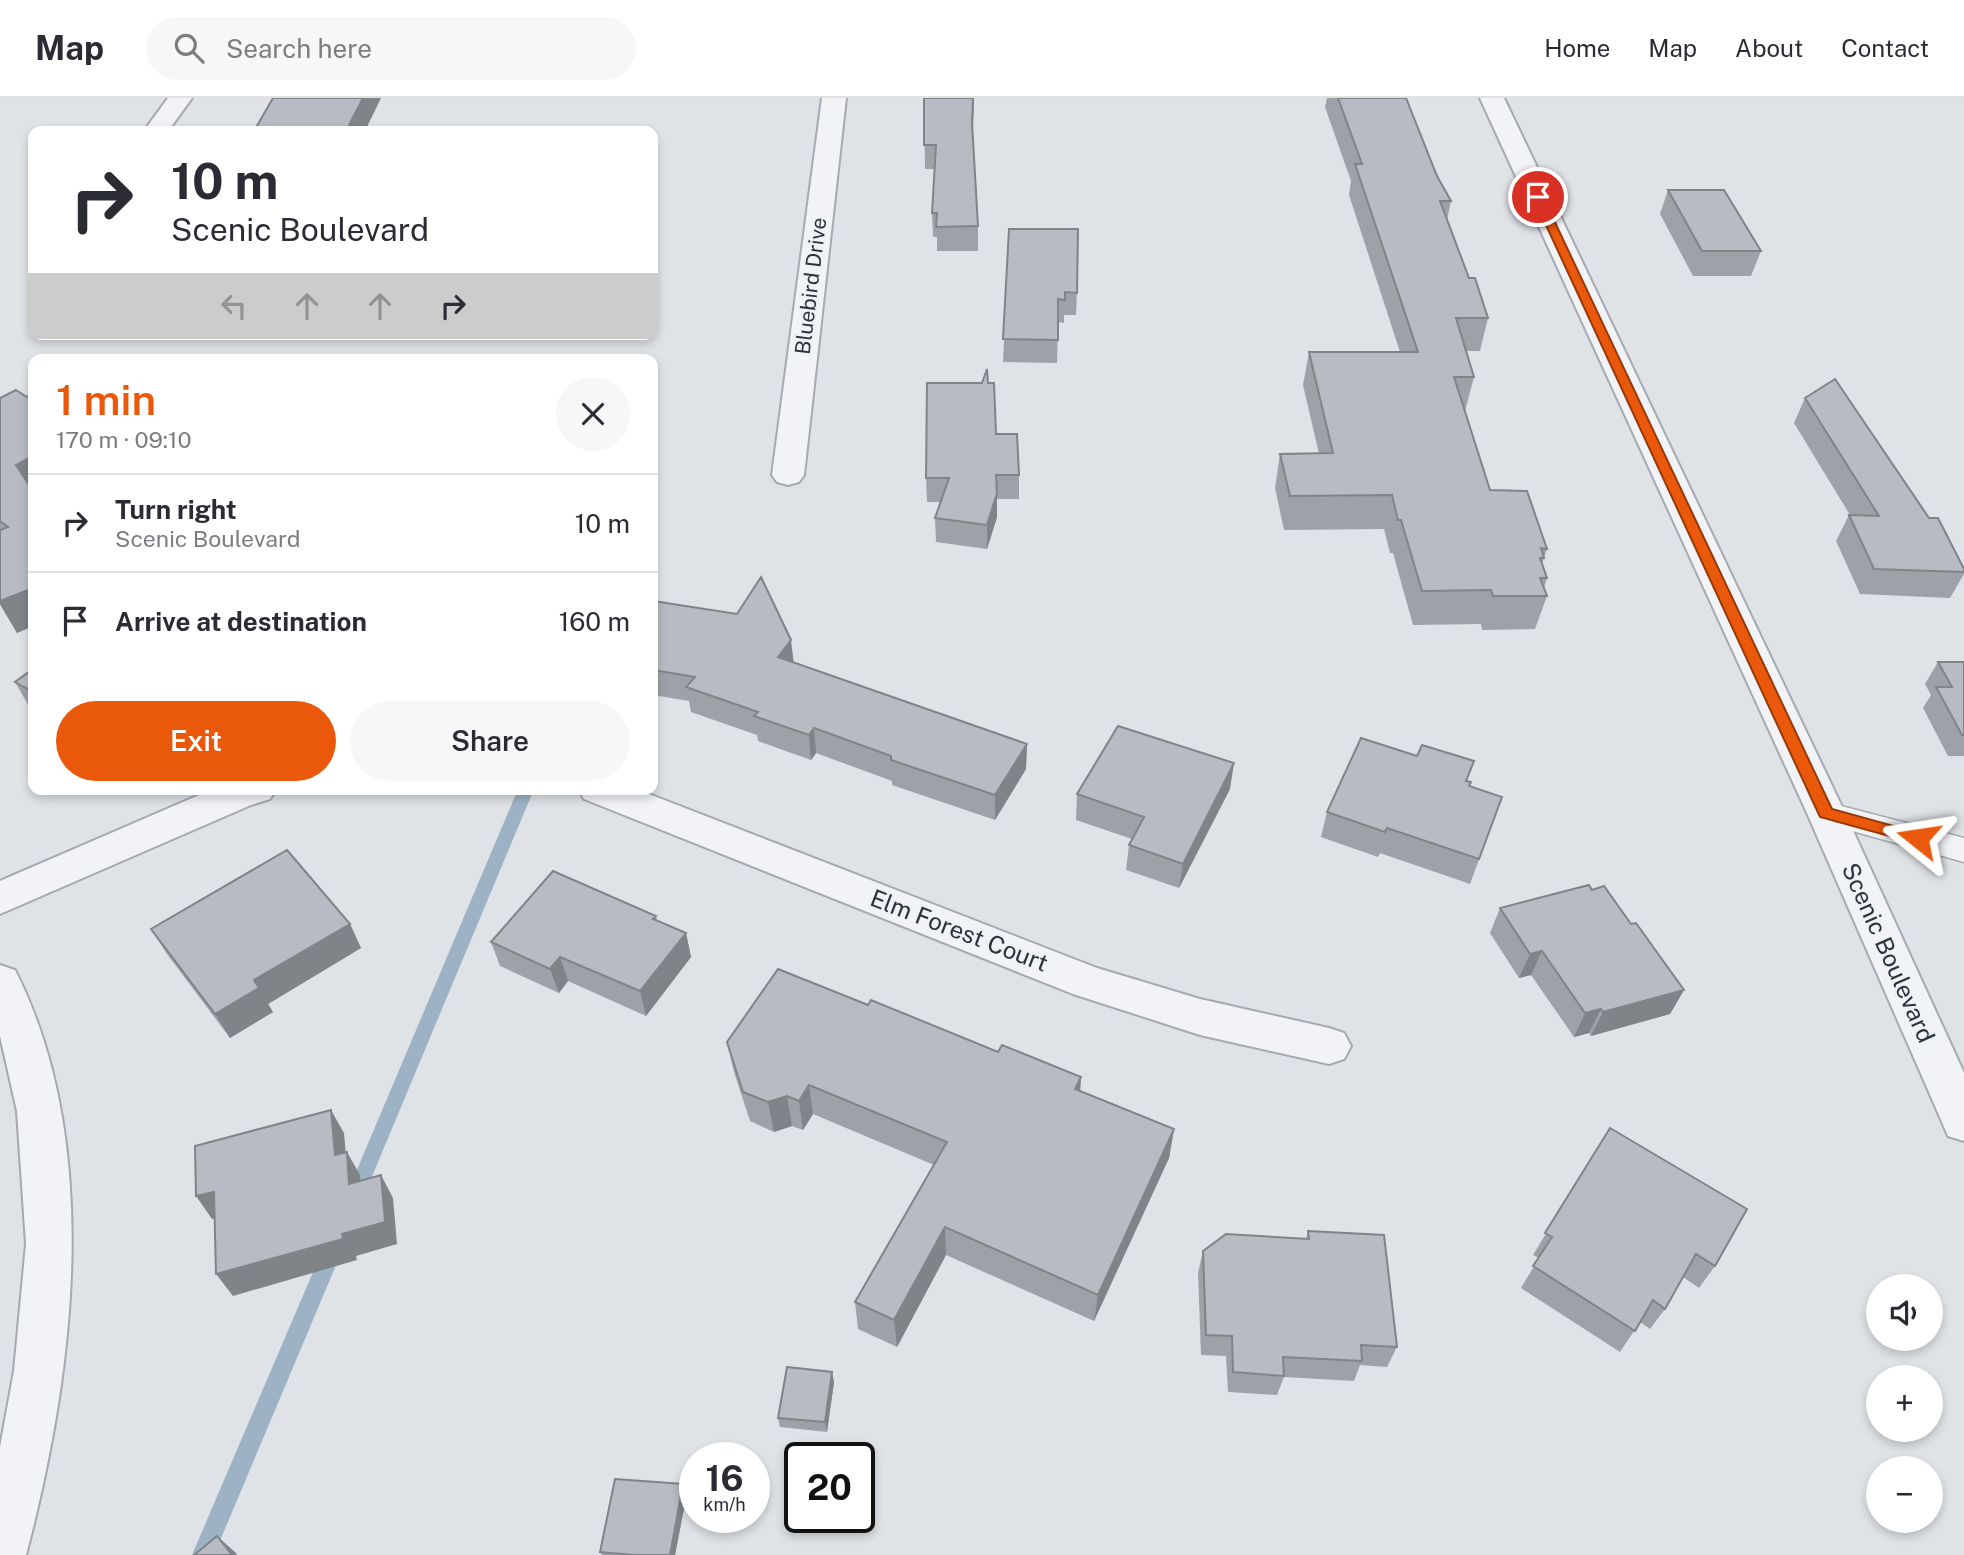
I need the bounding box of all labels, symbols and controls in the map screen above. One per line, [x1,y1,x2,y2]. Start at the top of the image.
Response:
search box [146,17,636,80]
text: Map [35,29,104,67]
icon: search [170,29,208,67]
text: Search here [226,33,372,64]
text: Home [1544,34,1610,62]
text: Map [1648,34,1697,62]
text: About [1735,34,1803,62]
text: Contact [1841,34,1929,62]
text: 10 m [171,152,278,210]
icon: right [56,154,147,245]
pin [1508,167,1568,227]
icon: arrive [1519,178,1557,216]
text: Scenic Boulevard [171,211,429,248]
street label: Bluebird Drive [790,216,831,356]
icon: left [215,287,253,325]
icon: ahead [288,287,326,325]
icon: ahead [361,287,399,325]
icon: right [434,287,472,325]
text: 1 min [56,375,156,424]
button: close [556,377,630,451]
text: 170 m · 09:10 [56,426,192,453]
text: Turn right [115,494,237,525]
icon: right [56,504,94,542]
text: 10 m [575,508,630,539]
text: Scenic Boulevard [115,525,301,552]
icon: arrive [56,602,94,640]
text: Arrive at destination [115,606,367,637]
text: 160 m [559,606,630,637]
button: Exit [56,701,336,781]
button: Share [350,701,630,781]
position arrow [1881,801,1955,875]
street label: Scenic Boulevard [1837,858,1941,1047]
street label: Elm Forest Court [867,883,1052,977]
map controls [1866,1274,1943,1533]
button: sound [1866,1274,1943,1351]
button: + [1866,1365,1943,1442]
speed limit sign: 20 [784,1442,875,1533]
button: − [1866,1456,1943,1533]
text: 16 [705,1458,744,1499]
text: km/h [703,1494,746,1515]

